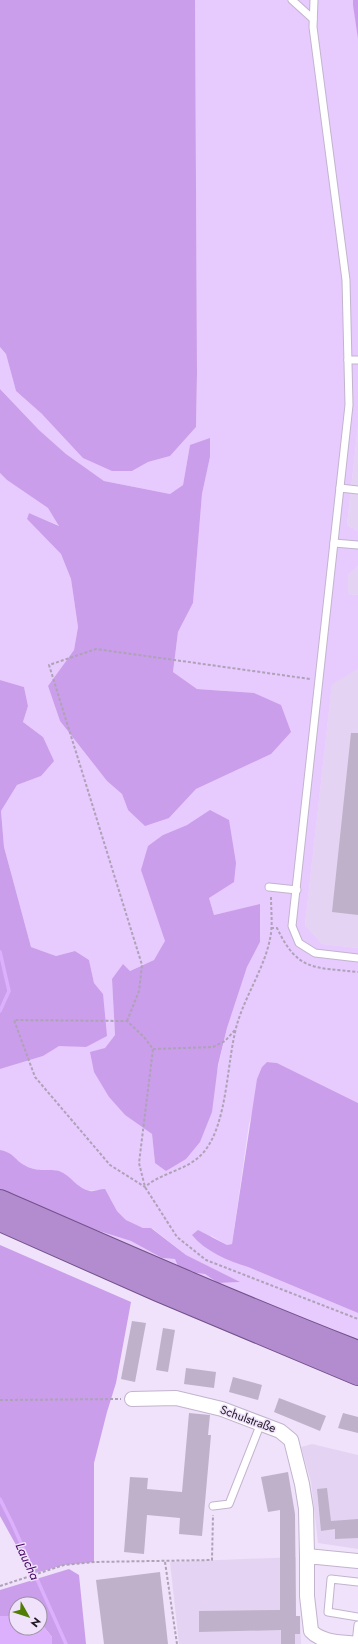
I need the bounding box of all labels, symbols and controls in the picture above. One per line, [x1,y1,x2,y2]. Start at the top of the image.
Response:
street label: Schulstraße [218,1401,278,1437]
water label: Laucha [11,1539,44,1583]
north arrow [8,1596,48,1636]
text: N [27,1614,45,1631]

